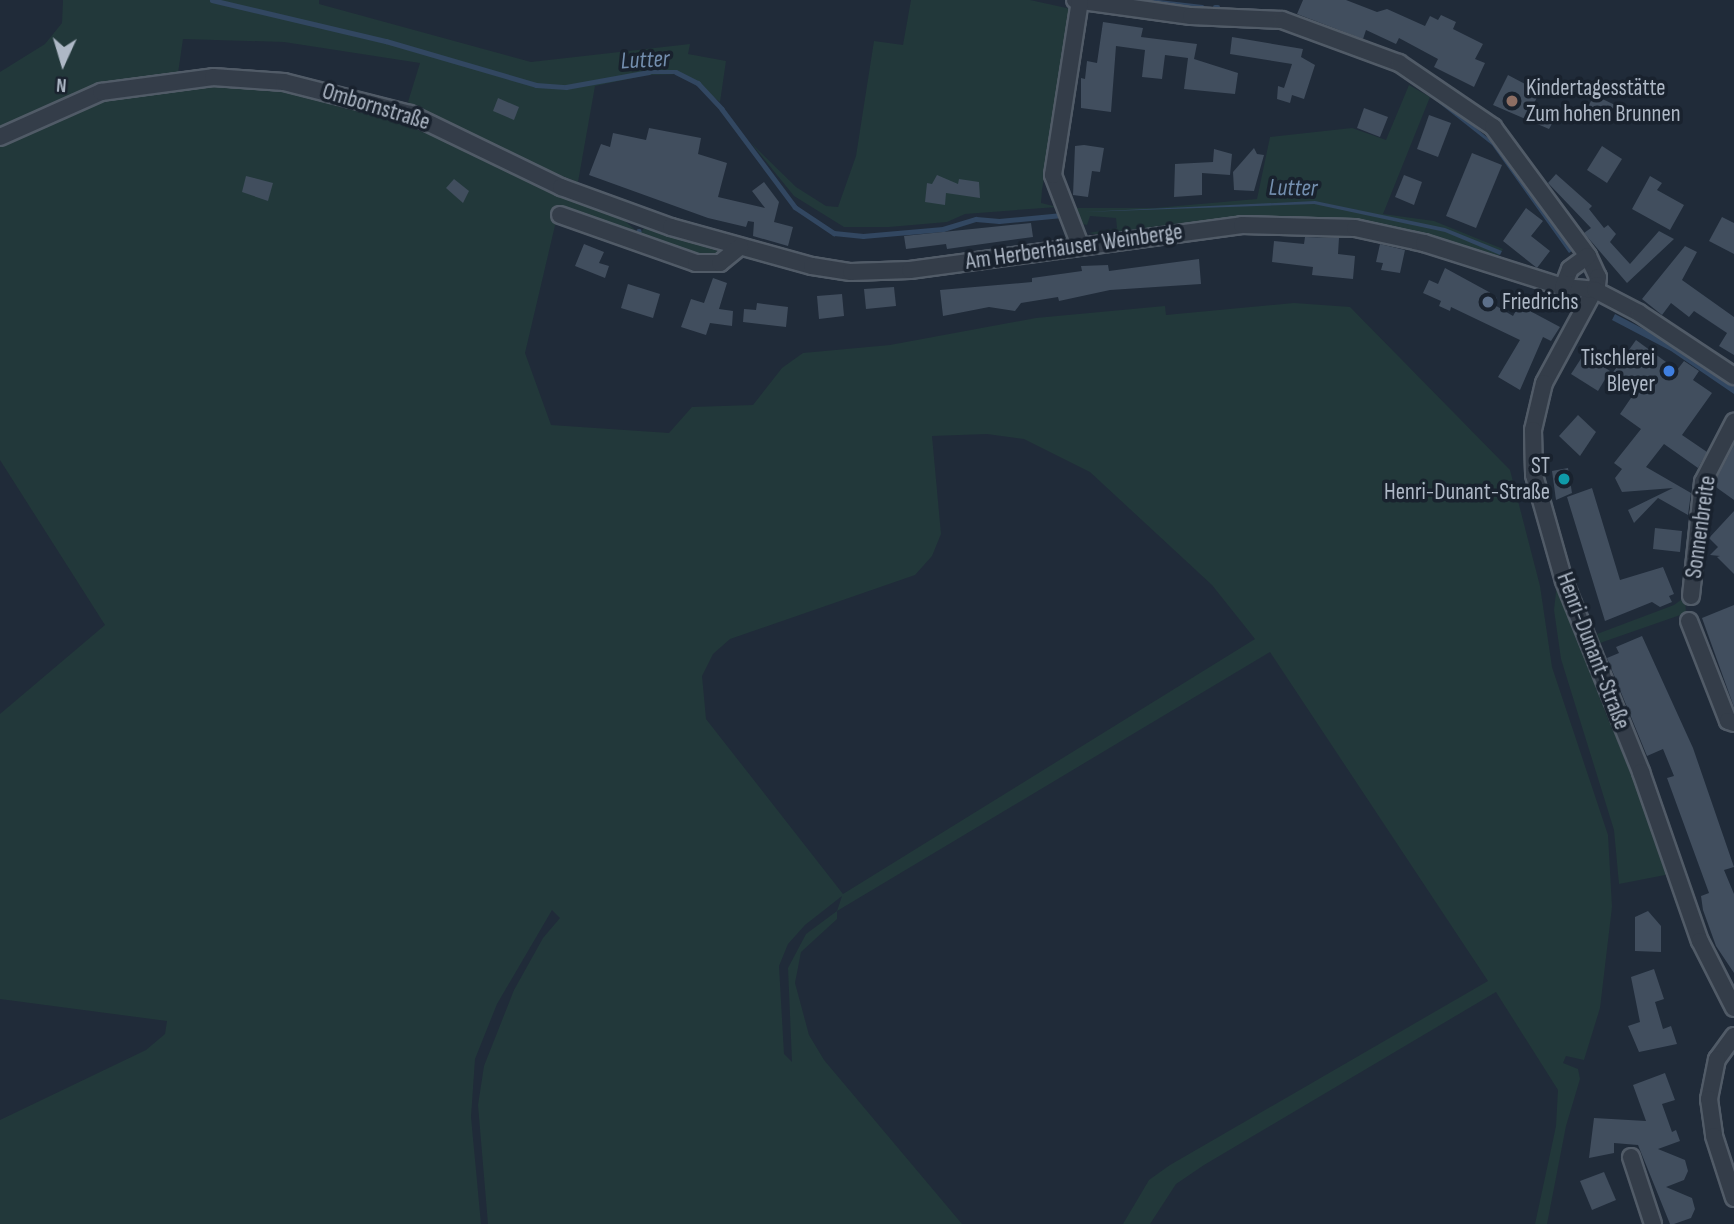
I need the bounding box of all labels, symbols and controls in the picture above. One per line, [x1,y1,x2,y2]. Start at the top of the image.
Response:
north arrow [28,28,98,98]
water label: Lutter [620,44,670,76]
text: N [56,73,67,96]
place label: Kindertagesstätte Zum hohen Brunnen [1526,74,1681,128]
street label: Ombornstraße [319,78,433,136]
marker: Kindertagesstätte Zum hohen Brunnen [1504,93,1520,109]
water label: Lutter [1268,173,1318,203]
street label: Am Herberhäuser Weinberge [964,218,1184,276]
place label: Friedrichs [1502,288,1579,316]
marker: Friedrichs [1480,294,1496,310]
place label: Tischlerei Bleyer [1581,344,1655,398]
marker: Tischlerei Bleyer [1661,363,1677,379]
place label: ST Henri-Dunant-Straße [1384,452,1550,506]
marker: ST Henri-Dunant-Straße [1556,471,1572,487]
street label: Sonnenbreite [1680,474,1722,580]
street label: Henri-Dunant-Straße [1550,569,1636,733]

